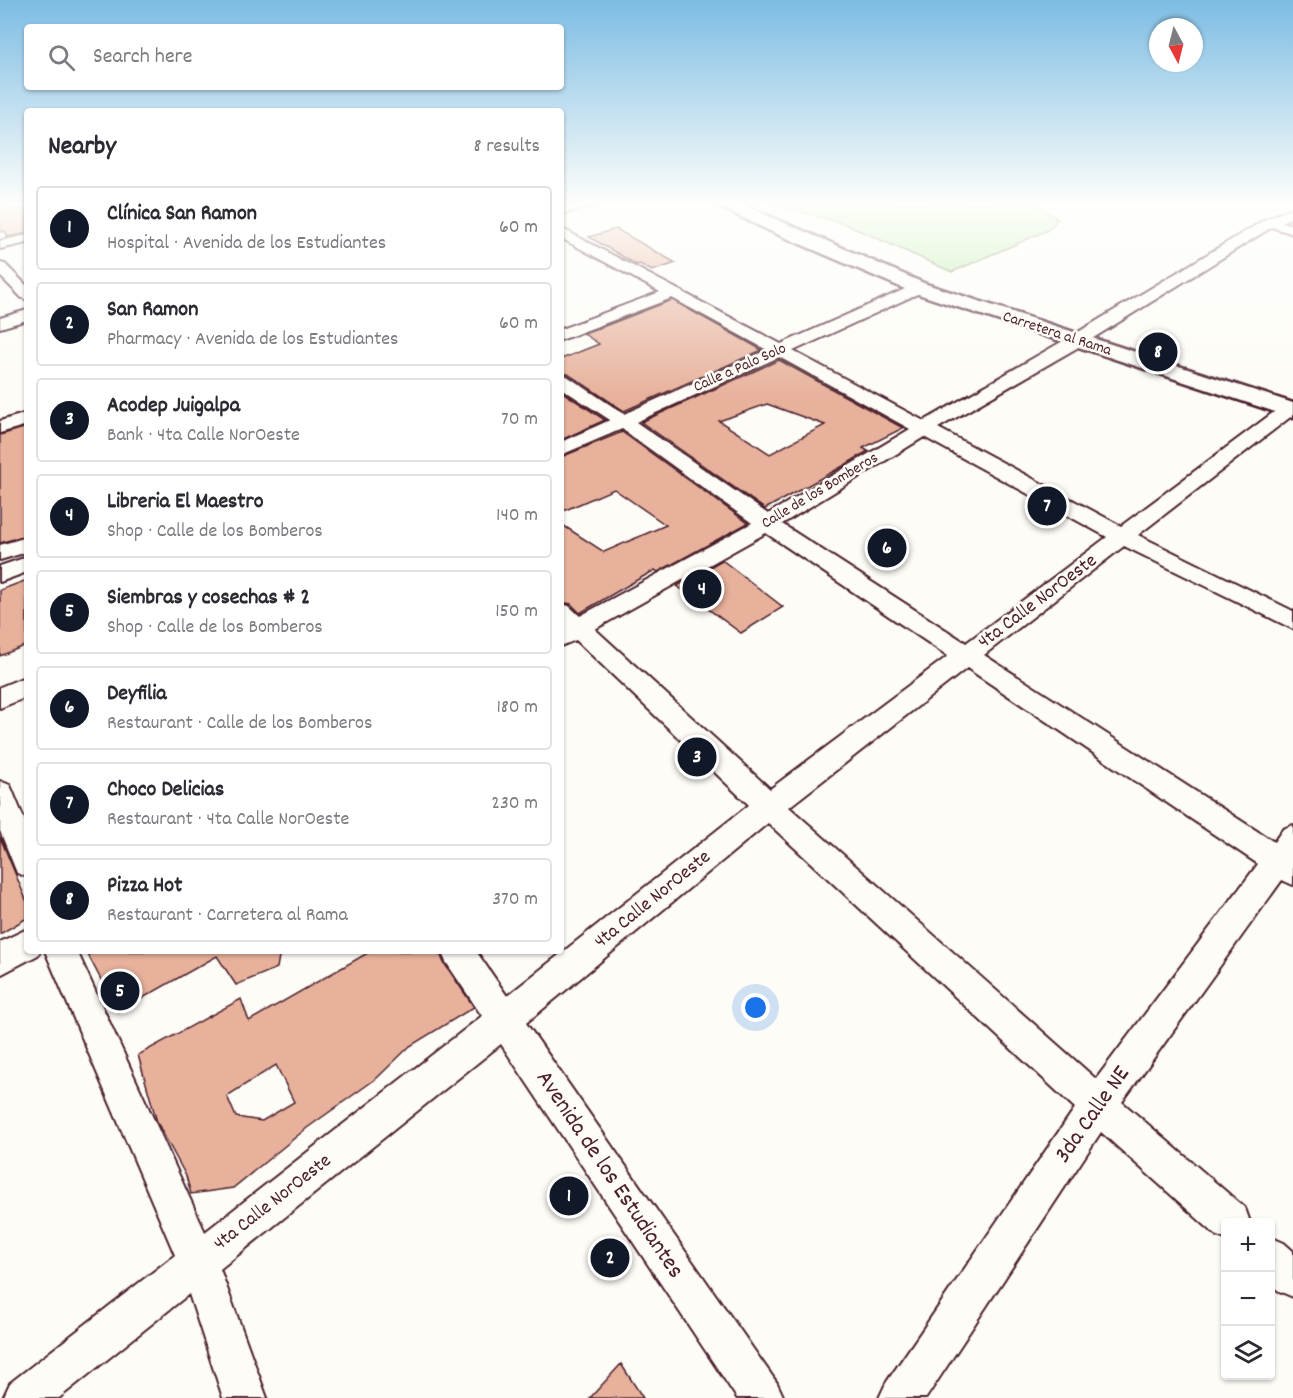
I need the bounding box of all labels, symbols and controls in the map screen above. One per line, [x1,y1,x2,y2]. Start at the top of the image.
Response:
north arrow [1149,18,1203,72]
search box [24,24,564,90]
icon: search [45,41,78,74]
text: Search here [93,42,192,73]
text: Nearby [48,129,116,166]
text: 8 results [474,133,540,161]
text: Clínica San Ramon [107,199,257,230]
text: 1 [67,214,72,242]
text: 60 m [499,214,538,242]
text: Hospital · Avenida de los Estudiantes [107,230,386,258]
text: San Ramon [107,295,198,326]
street label: Carretera al Rama [1000,306,1115,363]
text: 2 [65,310,74,338]
text: 60 m [499,310,538,338]
text: Pharmacy · Avenida de los Estudiantes [107,326,399,354]
pin: 8 [1138,330,1178,374]
street label: Calle a Palo Solo [690,337,790,399]
text: Acodep Juigalpa [107,391,240,422]
text: 3 [65,406,74,434]
text: 70 m [501,406,538,434]
text: Bank · 4ta Calle NorOeste [107,422,300,450]
street label: Calle de los Bomberos [757,447,883,535]
pin: 7 [1028,484,1066,528]
text: Libreria El Maestro [107,487,263,518]
text: 4 [65,502,74,530]
text: 140 m [496,502,538,530]
text: Shop · Calle de los Bomberos [107,518,323,546]
pin: 6 [868,526,906,570]
street label: 4ta Calle NorOeste [973,548,1104,656]
pin: 4 [682,566,722,612]
text: Siembras y cosechas # 2 [107,583,310,614]
text: 5 [65,598,74,626]
text: 150 m [495,598,538,626]
text: Shop · Calle de los Bomberos [107,614,323,642]
text: Deyfilia [107,679,167,710]
text: 6 [65,694,74,722]
text: 180 m [496,694,538,722]
text: Restaurant · Calle de los Bomberos [107,710,372,738]
pin: 3 [678,734,716,780]
text: Choco Delicias [107,775,224,806]
text: 7 [66,790,73,818]
text: 230 m [491,790,538,818]
text: Restaurant · 4ta Calle NorOeste [107,806,349,834]
street label: 4ta Calle NorOeste [589,844,717,956]
text: Pizza Hot [107,871,182,902]
text: 8 [65,886,74,914]
text: 370 m [492,886,538,914]
text: Restaurant · Carretera al Rama [107,902,348,930]
pin: 5 [100,968,140,1014]
your location [741,993,770,1022]
street label: 3da Calle NE [1047,1059,1139,1171]
street label: Avenida de los Estudiantes [527,1064,691,1286]
street label: 4ta Calle NorOeste [208,1148,338,1258]
pin: 1 [550,1174,588,1218]
map controls [1221,1218,1275,1380]
button: + [1221,1218,1275,1272]
pin: 2 [590,1236,630,1280]
button: − [1221,1272,1275,1326]
button: layers [1221,1326,1275,1380]

